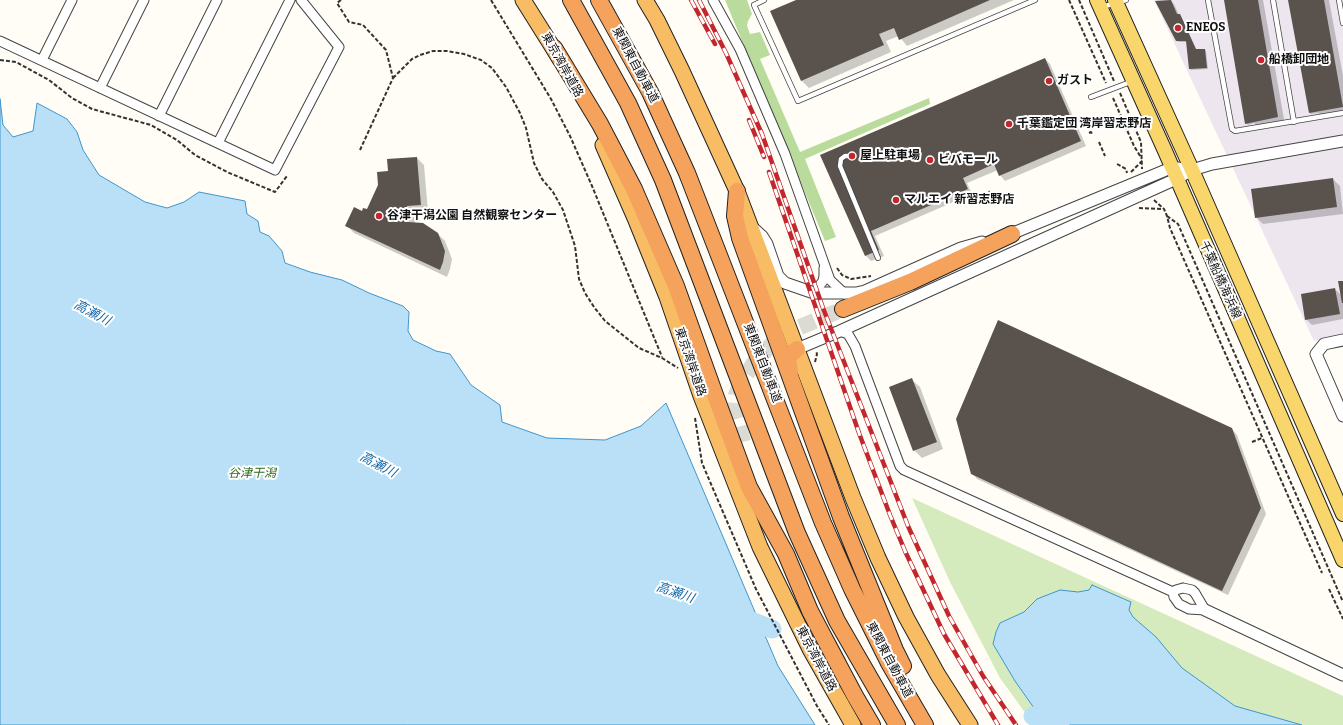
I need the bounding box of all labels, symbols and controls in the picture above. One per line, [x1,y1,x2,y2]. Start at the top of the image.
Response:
place label: ENEOS [1186,21,1226,35]
marker: ENEOS [1173,23,1183,33]
street label: 東関東自動車道 [609,25,661,105]
street label: 東京湾岸道路 [538,30,586,100]
place label: 船橋卸団地 [1269,53,1329,67]
marker: 船橋卸団地 [1256,55,1266,65]
place label: ガスト [1057,74,1093,88]
marker: ガスト [1044,76,1054,86]
place label: 千葉鑑定団 湾岸習志野店 [1017,117,1151,131]
marker: 千葉鑑定団 湾岸習志野店 [1004,119,1014,129]
place label: 屋上駐車場 [860,149,920,163]
marker: 屋上駐車場 [847,151,857,161]
place label: ビバモール [938,153,998,167]
marker: ビバモール [925,155,935,165]
place label: マルエイ 新習志野店 [904,193,1014,207]
marker: マルエイ 新習志野店 [891,195,901,205]
place label: 谷津干潟公園 自然観察センター [387,209,557,223]
marker: 谷津干潟公園 自然観察センター [374,211,384,221]
street label: 千葉船橋海浜線 [1196,239,1244,321]
water label: 高瀬川 [71,297,113,329]
street label: 東関東自動車道 [740,321,784,405]
street label: 東京湾岸道路 [671,326,709,398]
water label: 高瀬川 [357,449,399,481]
park label: 谷津干潟 [228,467,276,481]
water label: 高瀬川 [654,579,696,607]
street label: 東関東自動車道 [863,620,915,700]
street label: 東京湾岸道路 [793,624,839,694]

